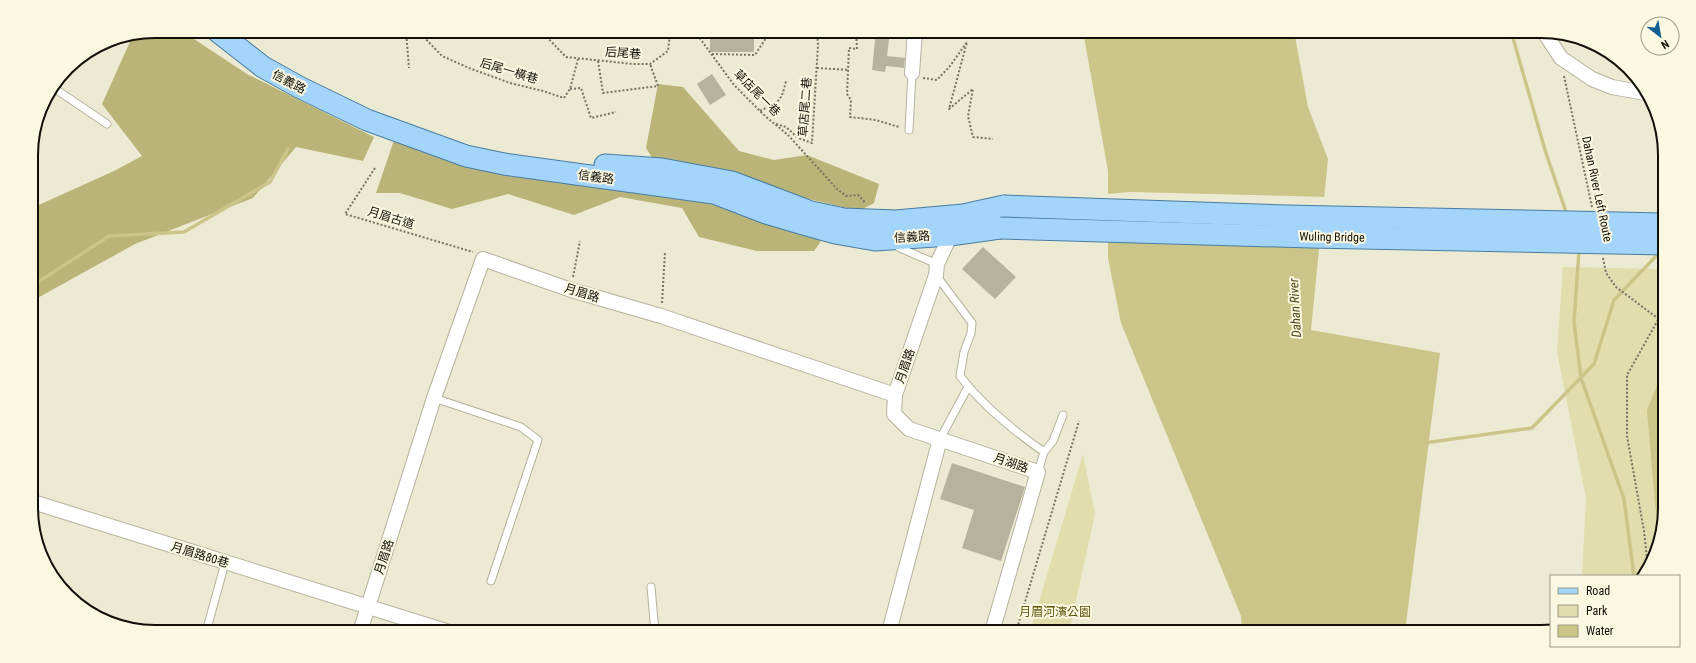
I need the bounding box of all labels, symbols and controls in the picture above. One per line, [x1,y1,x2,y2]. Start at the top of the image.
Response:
north arrow [1640,16,1680,56]
text: N [1658,37,1671,52]
street label: 后尾巷 [605,45,641,61]
street label: 后尾一橫巷 [478,56,540,86]
street label: 信義路 [270,67,308,97]
street label: 草店尾一巷 [731,67,783,119]
street label: 草店尾二巷 [796,77,814,137]
street label: Dahan River Left Route [1579,135,1615,244]
street label: 信義路 [577,168,615,186]
street label: 月眉古道 [366,204,416,232]
street label: 信義路 [894,229,930,245]
street label: Wuling Bridge [1299,229,1365,245]
water label: Dahan River [1286,277,1304,338]
street label: 月眉路 [563,281,601,305]
street label: 月眉路 [893,347,917,385]
street label: 月湖路 [992,451,1030,475]
street label: 月眉路 [372,538,396,576]
street label: 月眉路80巷 [169,540,231,570]
legend [1550,575,1680,647]
text: Road [1586,584,1610,598]
text: Park [1586,604,1608,618]
park label: 月眉河濱公園 [1019,605,1091,619]
text: Water [1586,624,1614,638]

